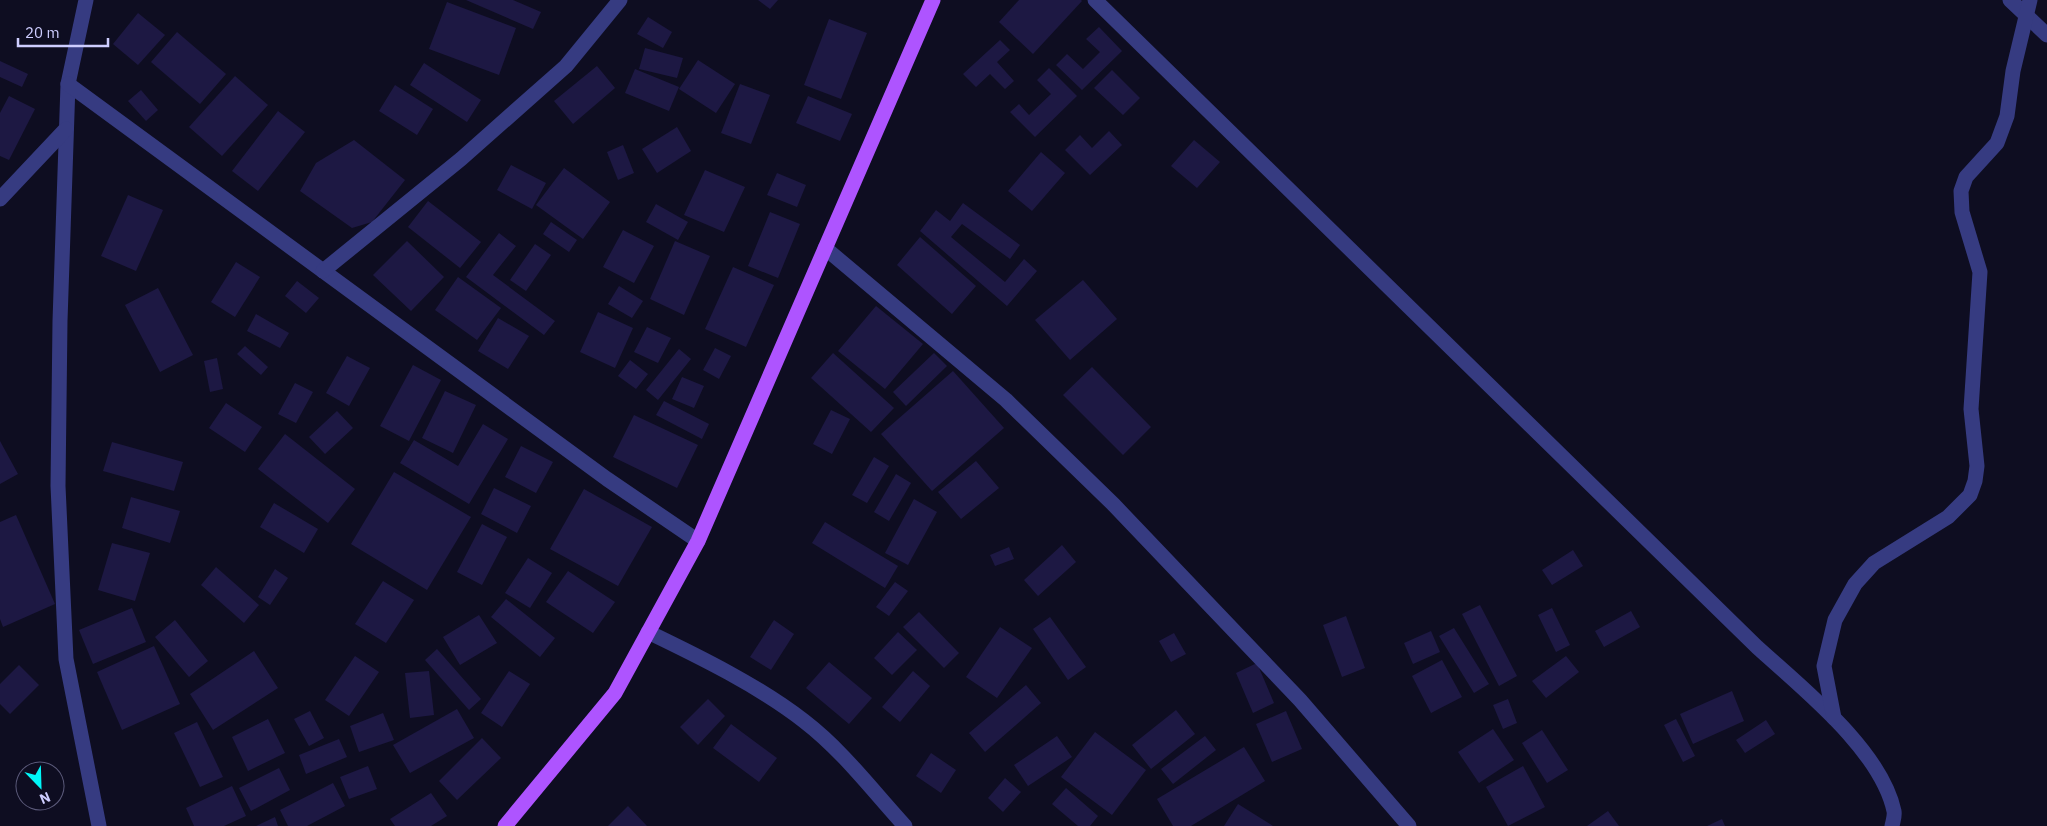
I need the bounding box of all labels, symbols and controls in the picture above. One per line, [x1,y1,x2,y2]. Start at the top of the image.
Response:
scale bar [18,15,108,47]
text: 20 m [25,23,60,42]
north arrow [15,761,65,811]
text: N [37,788,53,808]

